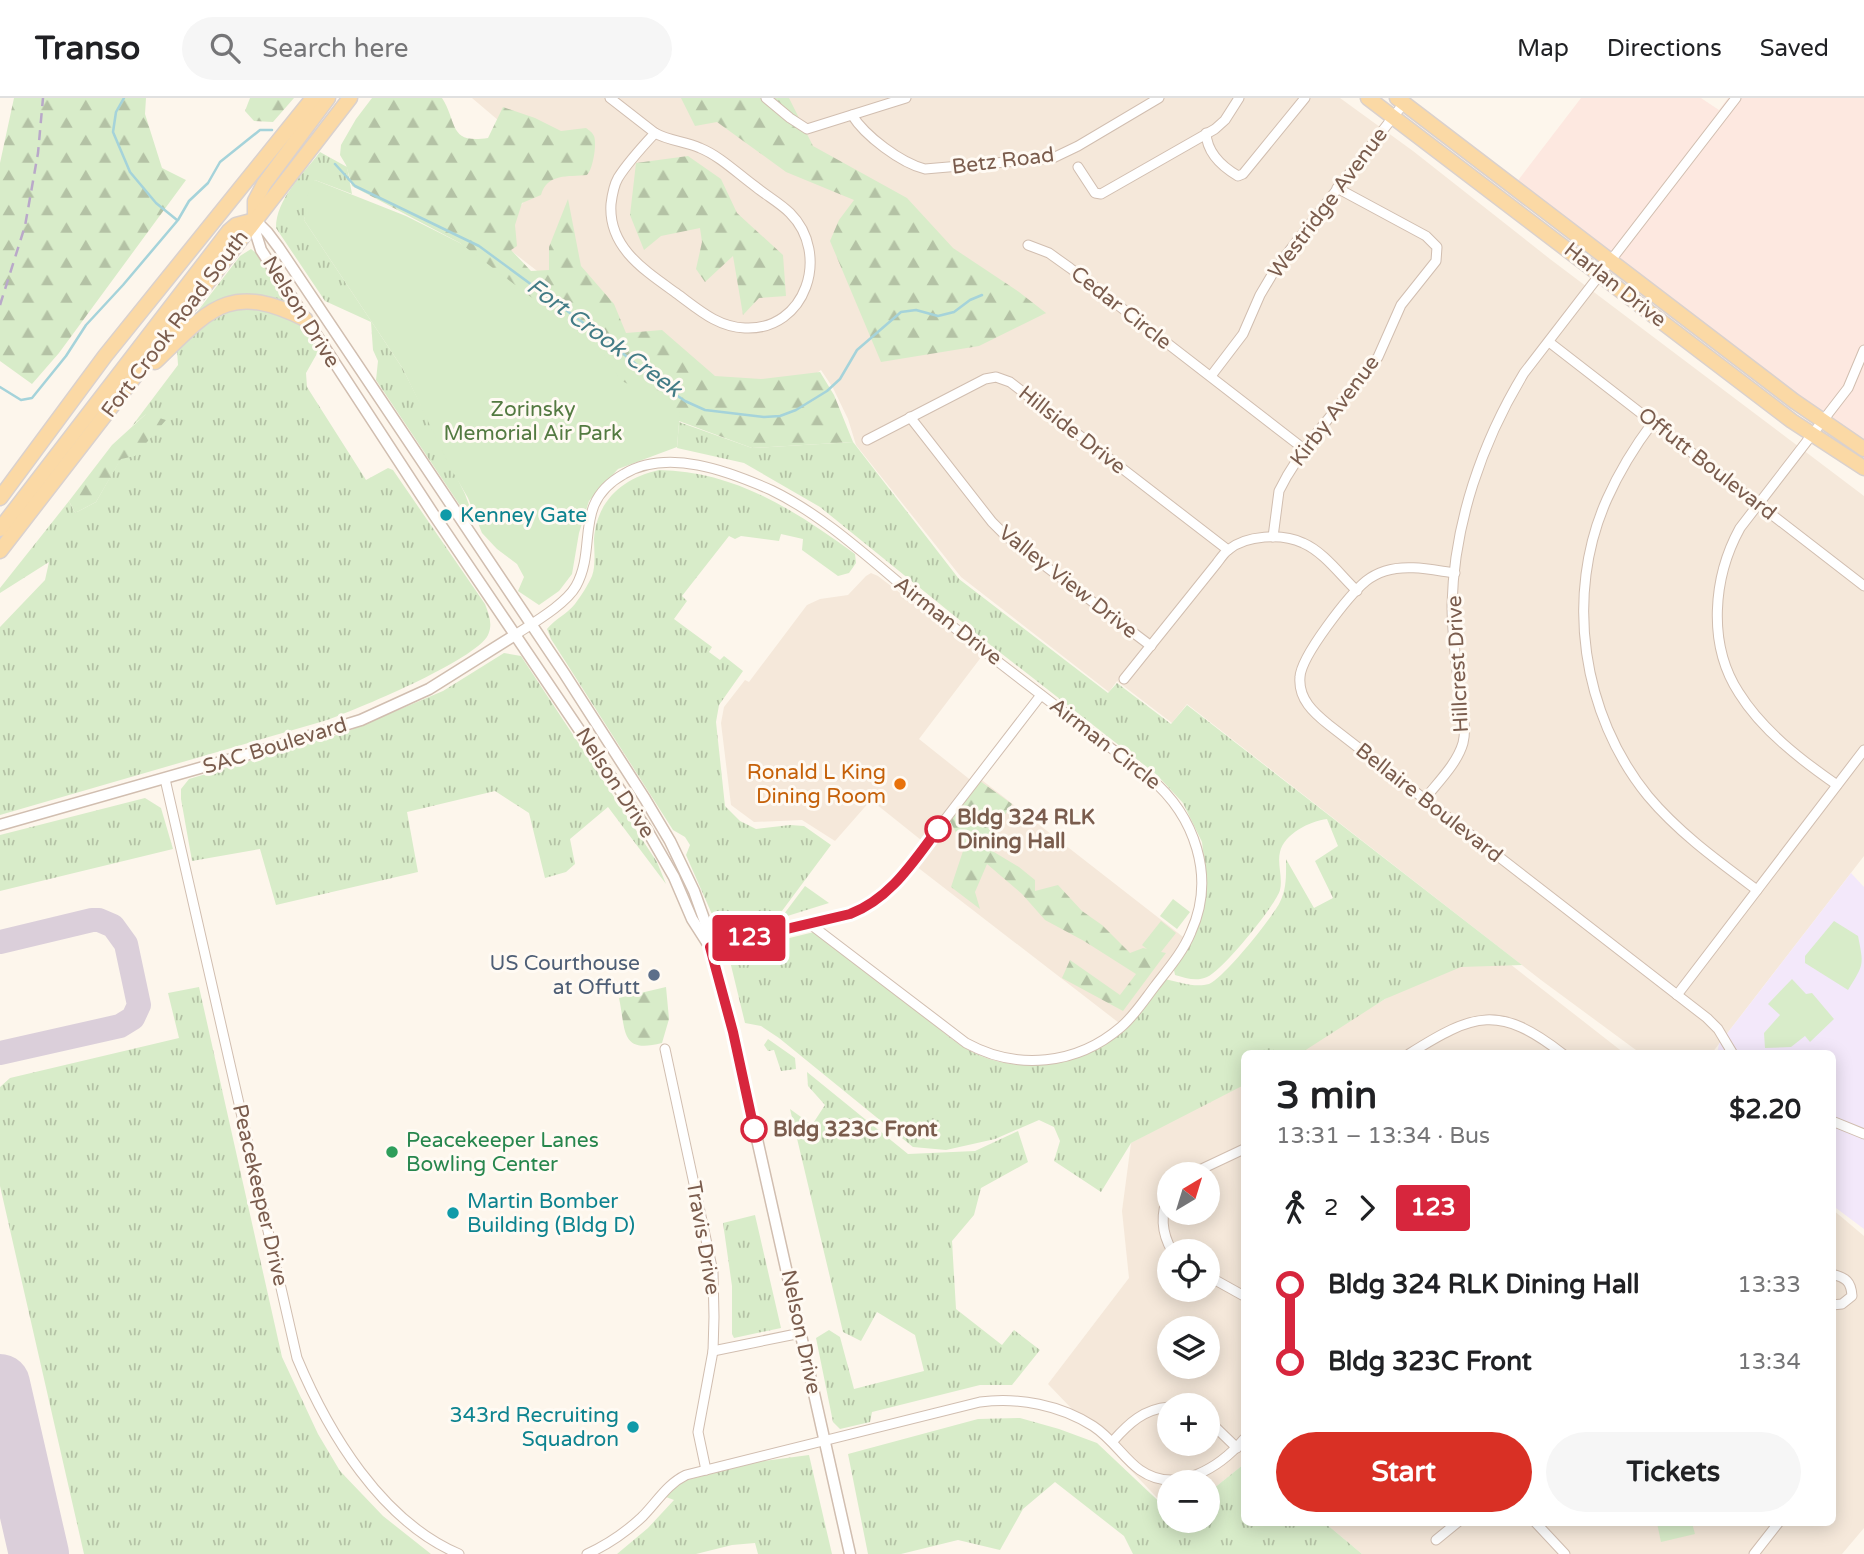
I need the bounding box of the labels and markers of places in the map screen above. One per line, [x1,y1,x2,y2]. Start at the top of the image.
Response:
place label: Kenney Gate [460,503,587,528]
marker: Kenney Gate [438,507,454,523]
place label: Ronald L King Dining Room [747,760,886,809]
marker: Ronald L King Dining Room [892,776,908,792]
place label: Bldg 324 RLK Dining Hall [957,805,1095,854]
marker: Bldg 324 RLK Dining Hall [925,816,951,842]
place label: US Courthouse at Offutt [489,951,640,1000]
marker: US Courthouse at Offutt [646,967,662,983]
marker: Bldg 323C Front [741,1116,767,1142]
place label: Bldg 323C Front [773,1117,937,1142]
place label: Peacekeeper Lanes Bowling Center [406,1128,599,1177]
marker: Peacekeeper Lanes Bowling Center [384,1144,400,1160]
place label: Martin Bomber Building (Bldg D) [467,1189,635,1238]
marker: Martin Bomber Building (Bldg D) [445,1205,461,1221]
place label: 343rd Recruiting Squadron [450,1403,619,1452]
marker: 343rd Recruiting Squadron [625,1419,641,1435]

